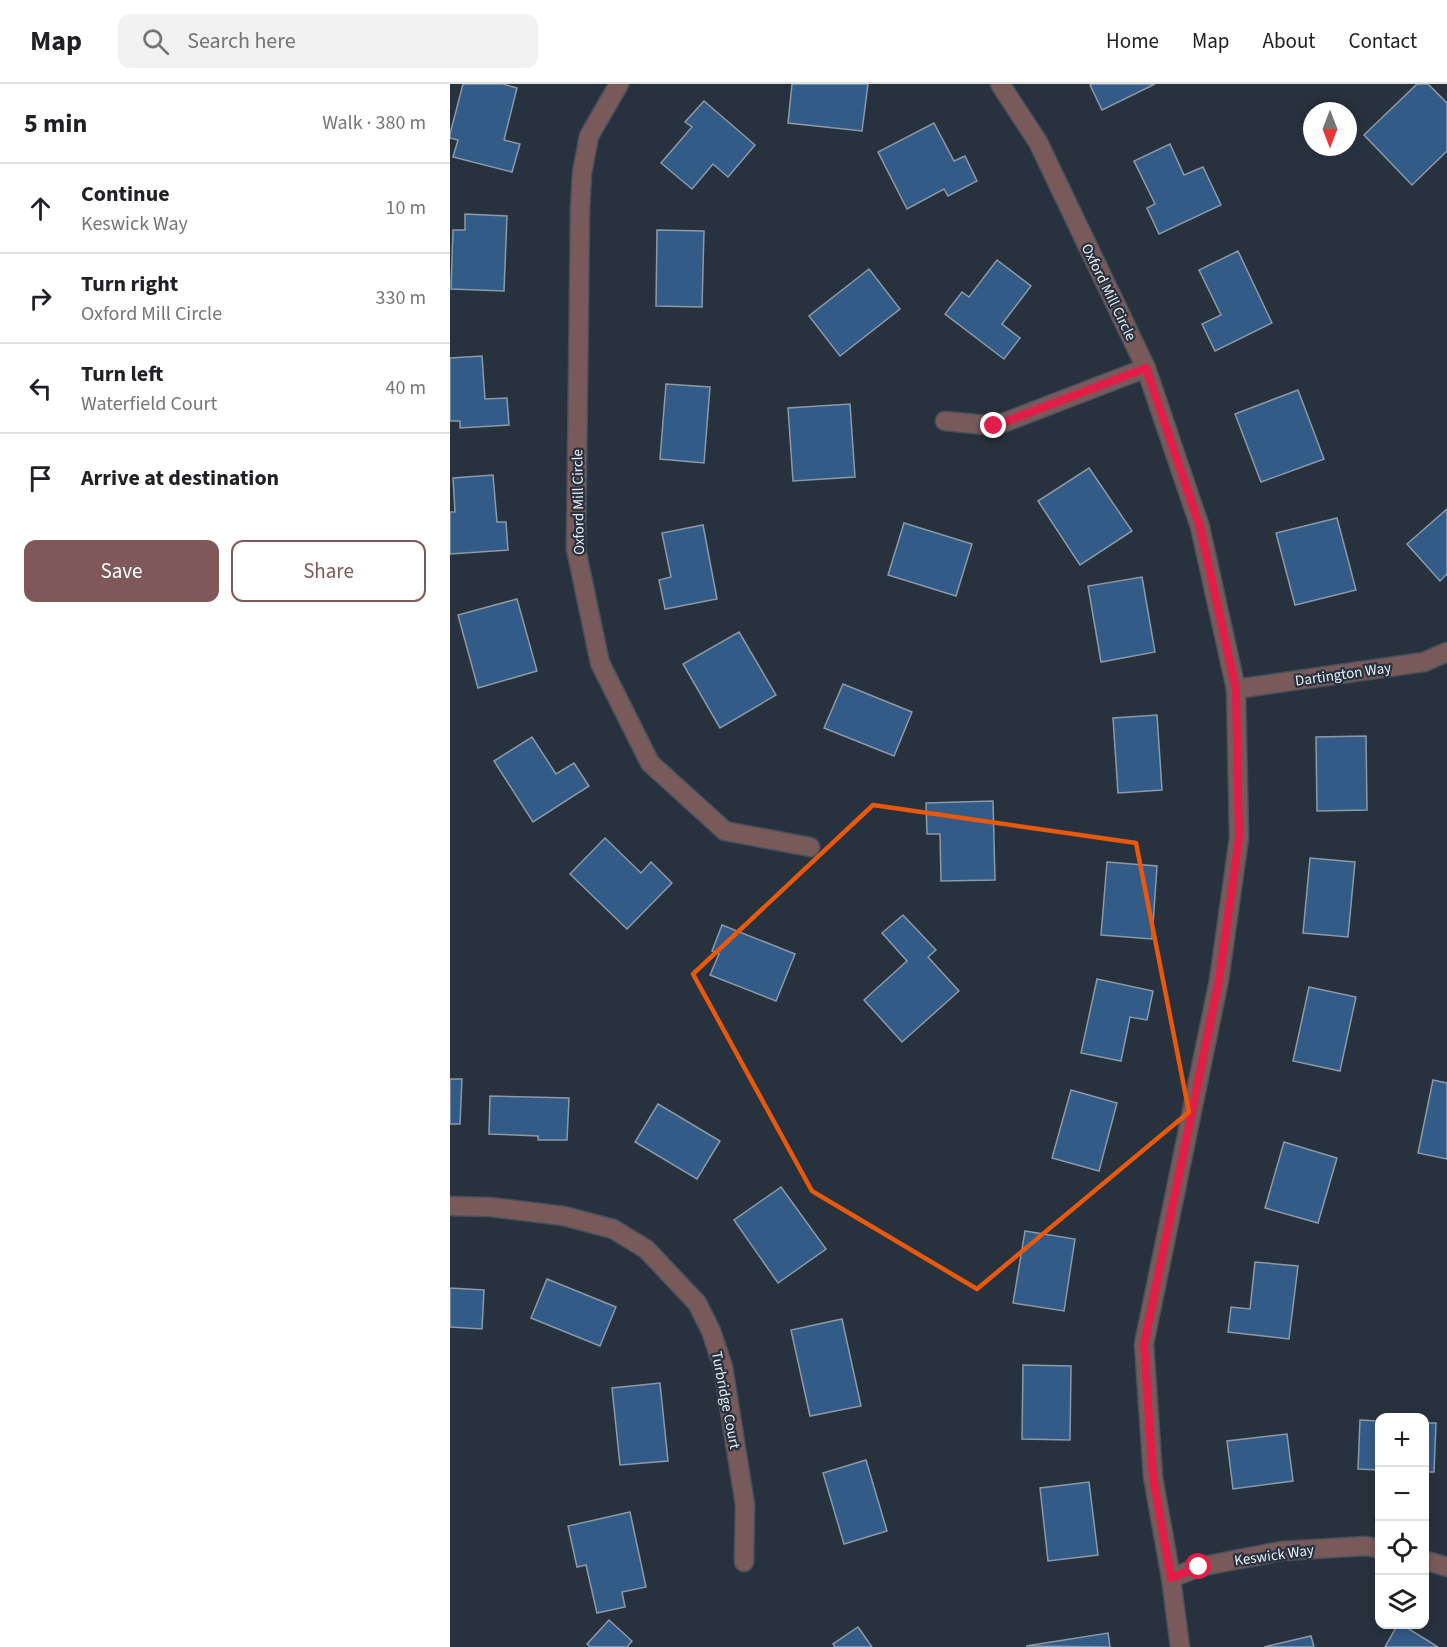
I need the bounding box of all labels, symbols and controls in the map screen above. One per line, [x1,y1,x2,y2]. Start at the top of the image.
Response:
search box [118,14,538,68]
text: Map [30,21,82,61]
icon: search [139,25,172,58]
text: Search here [187,25,296,57]
text: Home [1106,26,1159,56]
text: Map [1192,26,1230,56]
text: About [1263,26,1315,56]
text: Contact [1348,26,1417,56]
north arrow [1303,102,1357,156]
text: 5 min [24,105,87,142]
text: Walk · 380 m [322,109,426,137]
text: Continue [81,178,170,210]
icon: ahead [24,192,57,225]
text: 10 m [386,194,426,222]
text: Keswick Way [81,210,188,238]
street label: Oxford Mill Circle [1076,240,1141,344]
text: Turn right [81,268,178,300]
icon: right [24,282,57,315]
text: 330 m [376,284,426,312]
text: Oxford Mill Circle [81,300,222,328]
text: Turn left [81,358,163,390]
icon: left [24,372,57,405]
text: 40 m [386,374,426,402]
text: Waterfield Court [81,390,217,418]
route end [980,412,1006,438]
street label: Oxford Mill Circle [567,449,590,555]
icon: arrive [24,462,57,495]
text: Arrive at destination [81,462,279,494]
button: Save [24,540,219,602]
button: Share [231,540,426,602]
street label: Dartington Way [1294,657,1392,692]
street label: Turbridge Court [706,1349,745,1451]
map controls [1375,1413,1429,1629]
button: + [1375,1413,1429,1467]
button: − [1375,1467,1429,1521]
button: locate [1375,1521,1429,1575]
street label: Keswick Way [1233,1540,1315,1571]
route start [1185,1553,1211,1579]
button: layers [1375,1575,1429,1629]

